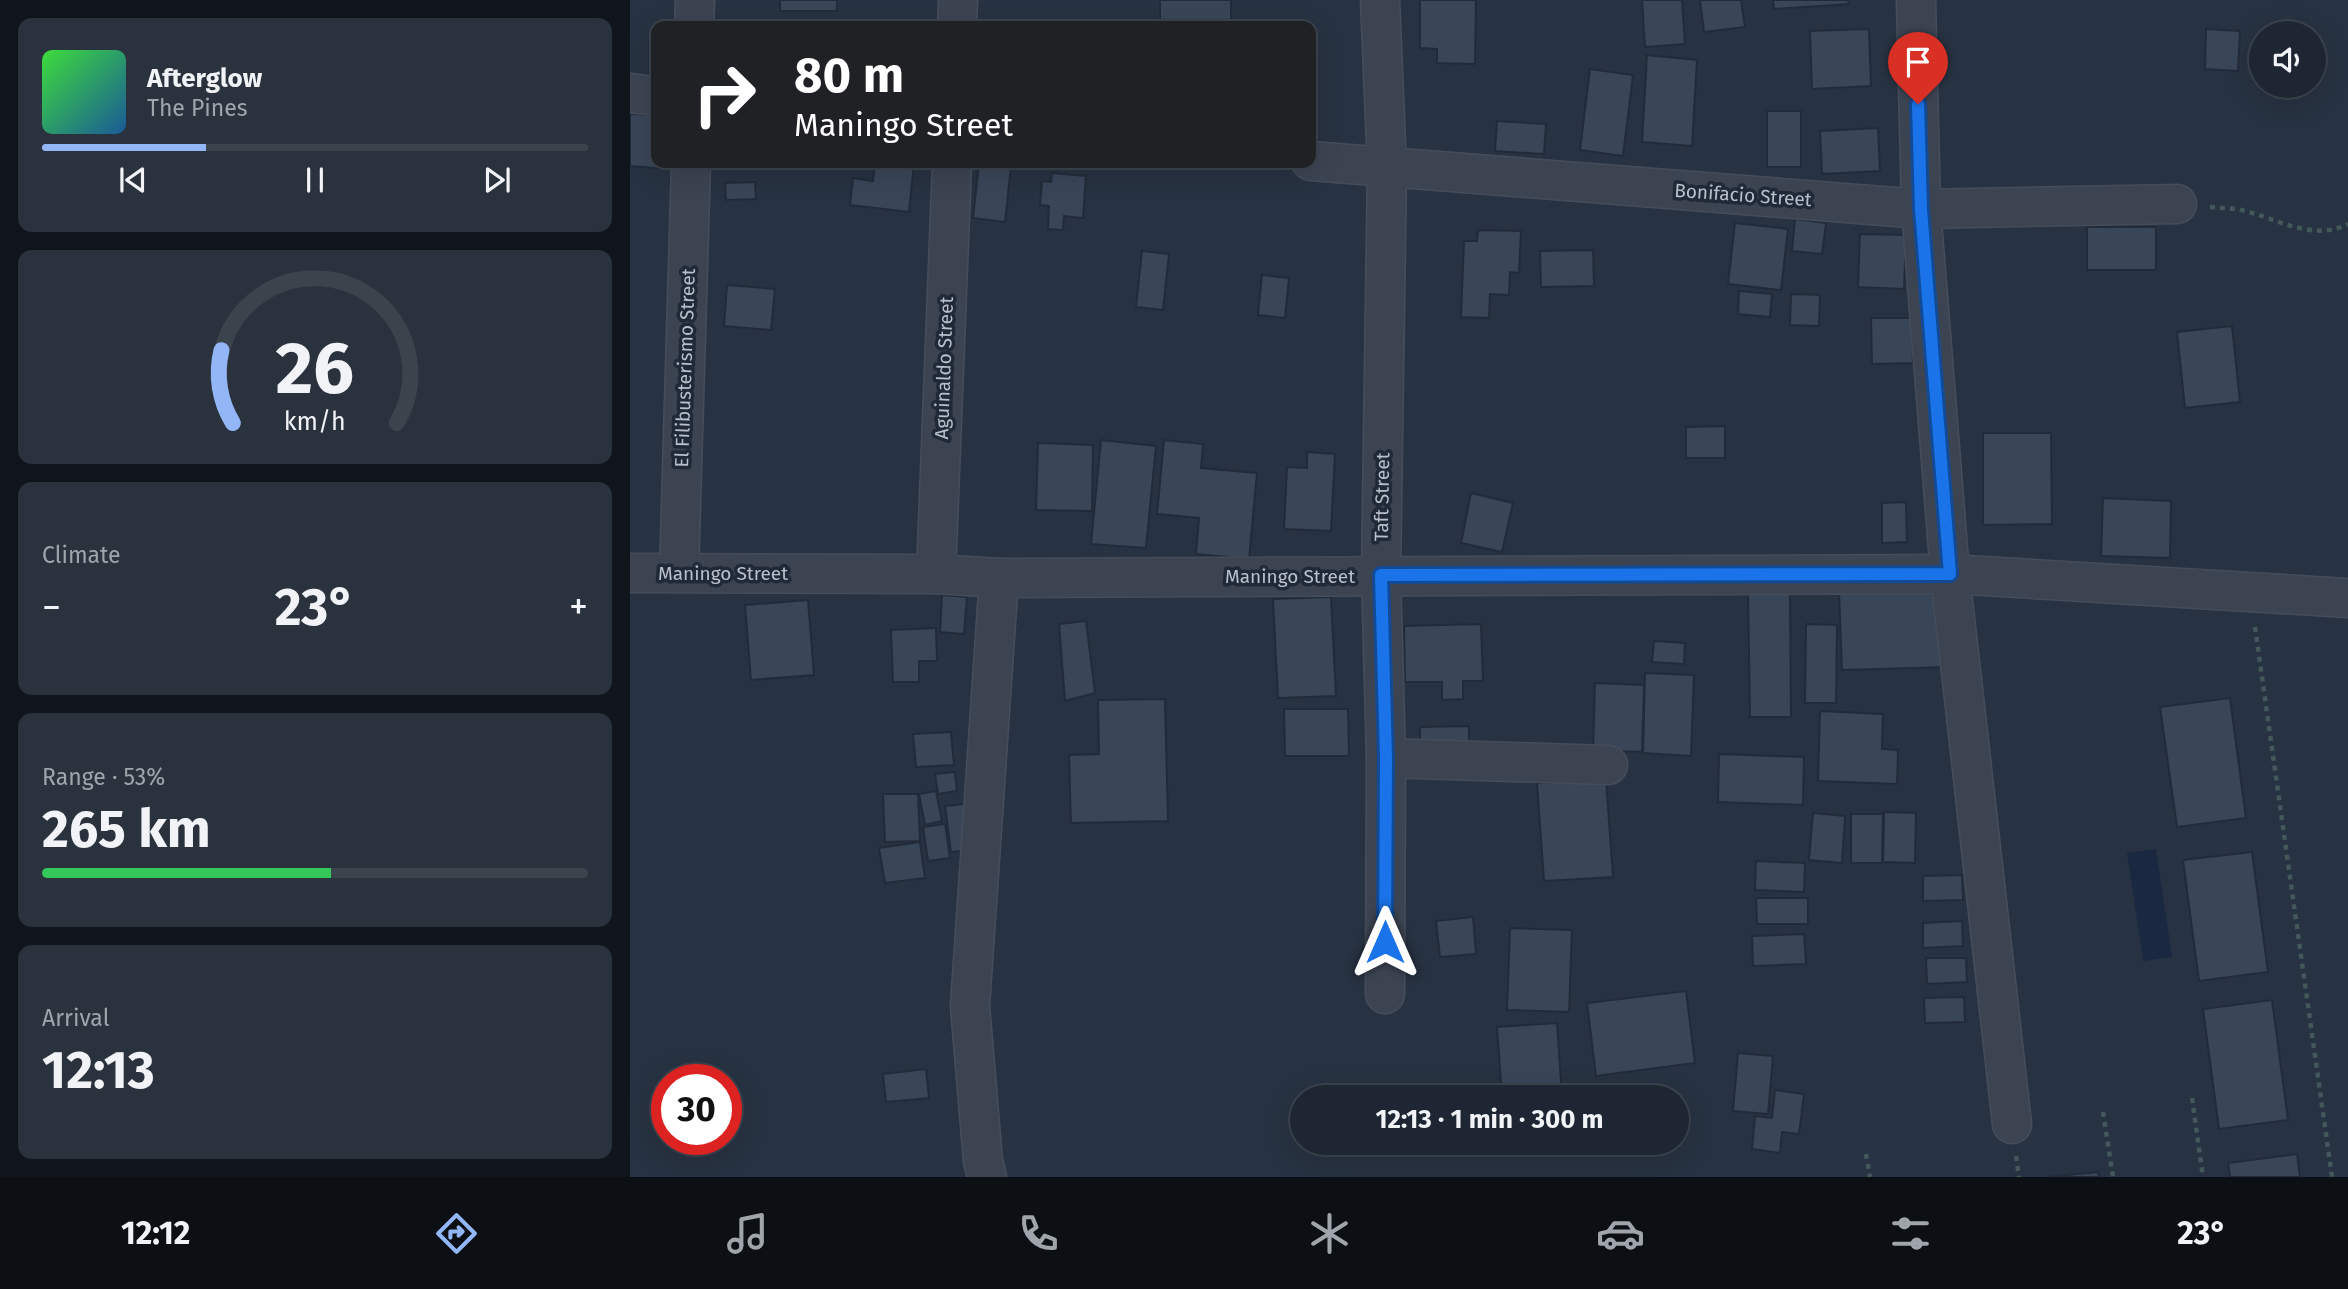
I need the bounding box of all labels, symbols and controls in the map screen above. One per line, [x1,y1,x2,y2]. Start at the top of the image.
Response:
map controls [2249,21,2326,98]
button: sound [2249,21,2326,98]
pin [1888,32,1948,104]
icon: arrive [1899,43,1937,81]
text: 80 m [794,46,904,105]
icon: right [679,49,770,140]
text: Afterglow [147,63,262,94]
text: The Pines [147,94,248,122]
text: Maningo Street [794,106,1013,144]
icon: previous [114,161,152,199]
icon: pause [296,161,334,199]
icon: next [478,161,516,199]
street label: Bonifacio Street [1674,179,1813,211]
street label: El Filibusterismo Street [670,268,700,468]
street label: Aguinaldo Street [930,296,958,440]
text: 26 [276,325,354,412]
text: km/h [284,406,346,436]
street label: Taft Street [1370,452,1394,542]
text: Climate [42,541,121,569]
street label: Maningo Street [658,562,788,585]
street label: Maningo Street [1225,565,1355,588]
text: 23° [275,576,355,639]
text: − [42,584,61,630]
text: + [569,584,588,630]
text: Range · 53% [42,763,165,791]
text: 265 km [42,798,211,861]
position arrow [1348,905,1422,979]
text: Arrival [42,1004,109,1032]
text: 12:13 [42,1039,155,1102]
speed limit sign: 30 [651,1064,742,1155]
text: 12:13 · 1 min · 300 m [1375,1104,1604,1135]
icon: directions [432,1209,481,1258]
icon: music [723,1209,772,1258]
icon: phone [1014,1209,1063,1258]
icon: climate [1305,1209,1354,1258]
icon: car [1596,1209,1645,1258]
icon: filters [1886,1209,1935,1258]
text: 12:12 [121,1214,190,1252]
text: 23° [2177,1214,2227,1252]

